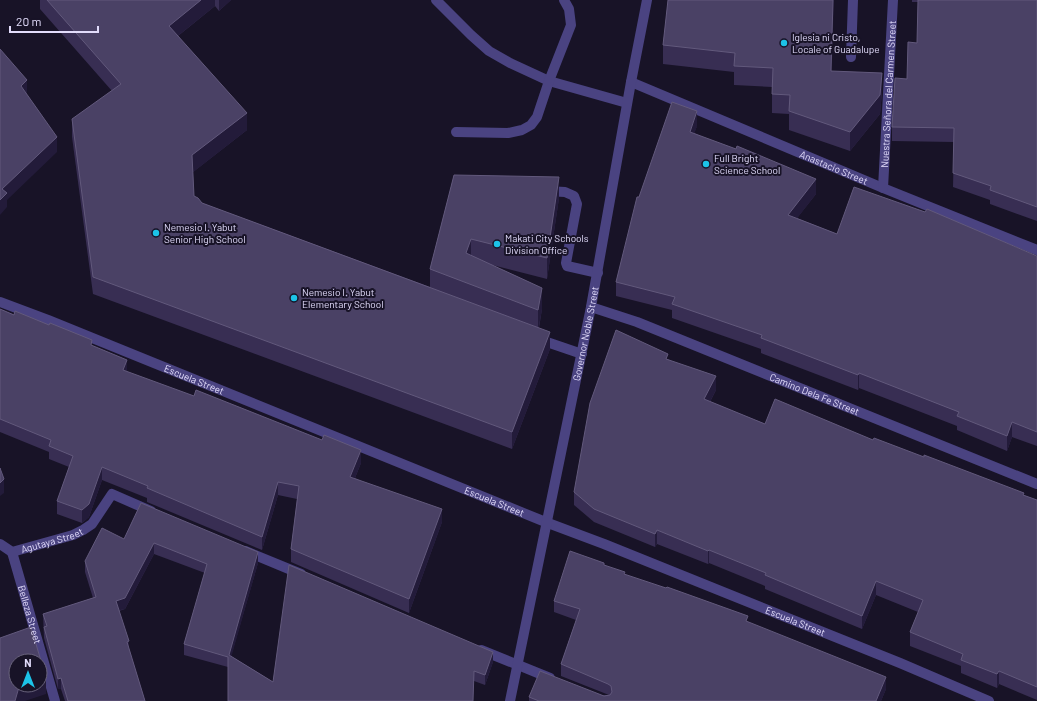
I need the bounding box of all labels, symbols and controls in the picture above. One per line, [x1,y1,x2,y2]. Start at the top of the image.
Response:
scale bar [10,8,98,34]
text: 20 m [16,14,42,28]
street label: Nuestra Señora del Carmen Street [878,20,898,168]
place label: Iglesia ni Cristo, Locale of Guadalupe [792,31,880,55]
marker: Iglesia ni Cristo, Locale of Guadalupe [779,38,789,48]
street label: Anastacio Street [798,148,870,187]
place label: Full Bright Science School [714,152,780,176]
marker: Full Bright Science School [701,159,711,169]
place label: Nemesio I. Yabut Senior High School [164,221,246,245]
marker: Nemesio I. Yabut Senior High School [151,228,161,238]
place label: Makati City Schools Division Office [505,232,589,256]
marker: Makati City Schools Division Office [492,239,502,249]
street label: Governor Noble Street [570,285,601,382]
place label: Nemesio I. Yabut Elementary School [302,286,383,310]
marker: Nemesio I. Yabut Elementary School [289,293,299,303]
street label: Escuela Street [162,362,226,397]
street label: Camino Dela Fe Street [768,370,862,418]
street label: Escuela Street [463,484,526,519]
street label: Agutaya Street [19,525,85,555]
street label: Belleza Street [16,584,44,646]
street label: Escuela Street [764,604,827,639]
north arrow [8,653,48,693]
text: N [24,656,32,669]

